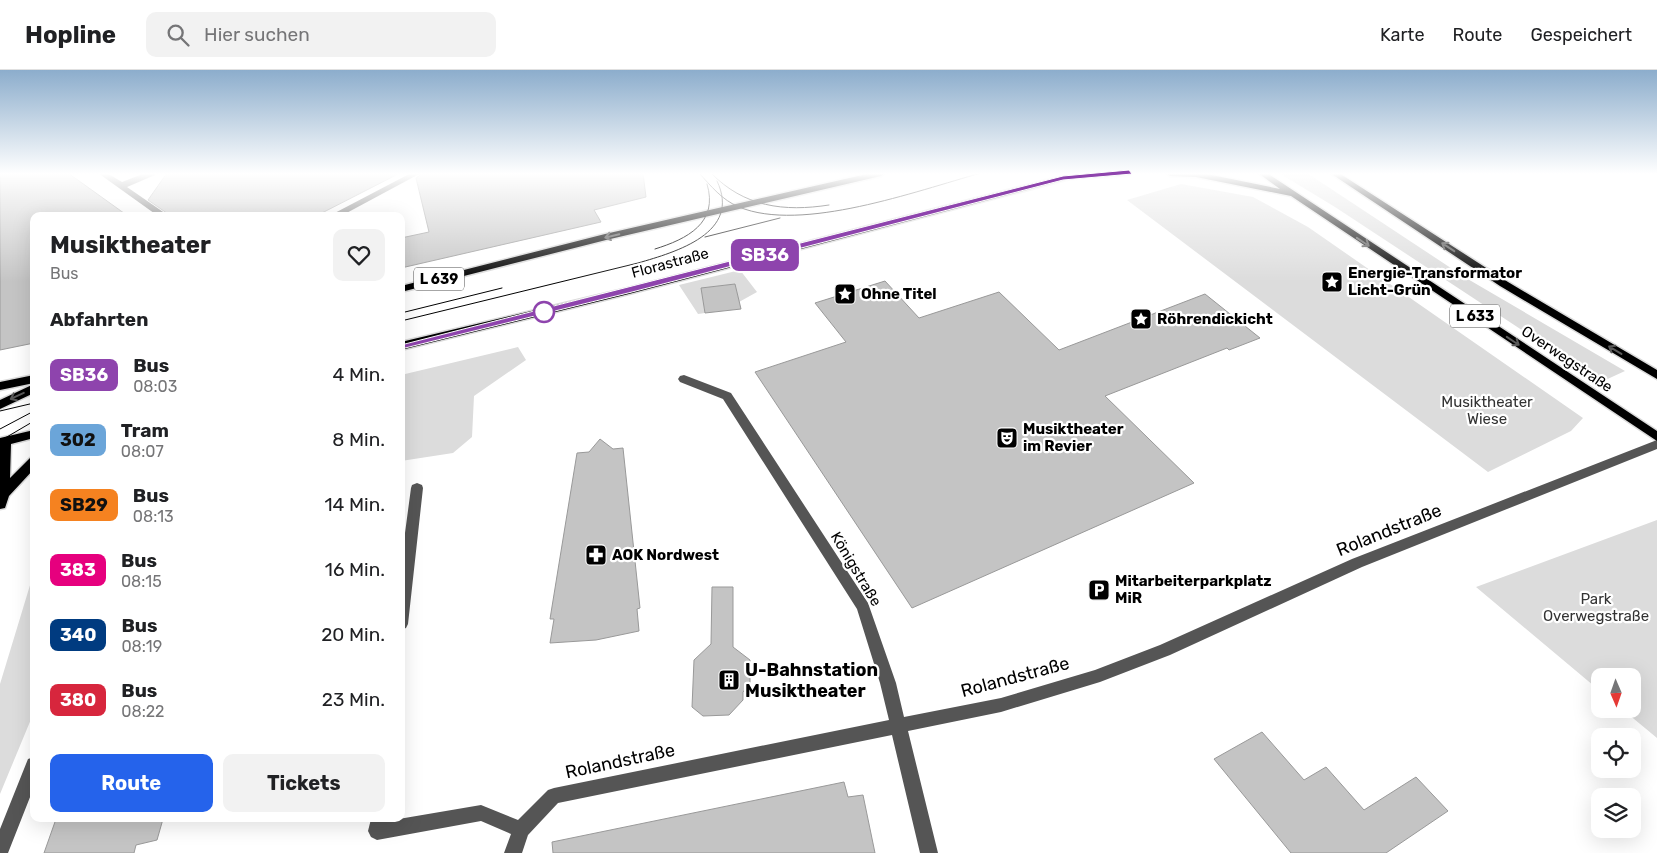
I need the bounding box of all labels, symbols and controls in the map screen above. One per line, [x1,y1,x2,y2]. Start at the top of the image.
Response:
search box [146,12,496,57]
text: Hopline [25,21,116,49]
icon: search [164,21,192,49]
text: Hier suchen [204,23,310,46]
text: Karte [1380,24,1424,46]
text: Route [1452,24,1502,46]
text: Gespeichert [1530,24,1632,46]
button: heart [333,229,385,281]
text: Musiktheater [50,231,211,259]
one-way arrow [605,232,621,241]
one-way arrow [1356,237,1370,247]
line badge: SB36 [730,239,800,271]
one-way arrow [1442,242,1456,252]
street label: Florastraße [629,244,711,282]
text: SB36 [741,244,789,266]
text: Bus [50,264,78,283]
place label: Energie-Transformator Licht-Grün [1348,264,1522,299]
road number: L 639 [414,268,464,290]
place icon: Energie-Transformator Licht-Grün [1320,270,1344,294]
place icon: Ohne Titel [833,282,857,306]
place label: Ohne Titel [861,285,937,303]
unlabelled marker [533,301,555,323]
road number: L 633 [1450,305,1500,328]
place icon: Röhrendickicht [1129,307,1153,331]
text: Abfahrten [50,308,148,331]
place label: Röhrendickicht [1157,310,1273,328]
street label: Overwegstraße [1518,322,1616,396]
one-way arrow [1506,336,1520,346]
one-way arrow [1609,345,1623,355]
text: Bus [133,354,169,377]
text: 4 Min. [333,363,385,386]
text: SB36 [60,364,108,386]
text: 08:03 [133,377,177,396]
one-way arrow [10,392,25,401]
park label: Musiktheater Wiese [1441,393,1533,428]
text: Tram [121,419,169,442]
place label: Musiktheater im Revier [1023,420,1124,455]
theatre icon: Musiktheater im Revier [995,426,1019,450]
text: 8 Min. [332,428,385,451]
text: 302 [60,429,96,451]
text: 08:07 [121,442,164,461]
text: Bus [133,484,169,507]
text: 14 Min. [324,493,385,516]
text: SB29 [60,494,108,516]
street label: Rolandstraße [1333,499,1445,561]
text: 08:13 [133,507,174,526]
street label: Königstraße [827,529,885,609]
pharmacy icon: AOK Nordwest [584,543,608,567]
place label: AOK Nordwest [612,546,719,564]
text: Bus [121,549,157,572]
text: 16 Min. [325,558,385,581]
text: 383 [60,559,96,581]
text: 08:15 [121,572,162,591]
place label: Mitarbeiterparkplatz MiR [1115,572,1272,607]
parking icon: Mitarbeiterparkplatz MiR [1087,578,1111,602]
park label: Park Overwegstraße [1543,590,1649,625]
text: Bus [121,614,157,637]
text: 20 Min. [321,623,385,646]
text: 340 [60,624,96,646]
text: 08:19 [121,637,162,656]
street label: Rolandstraße [958,652,1072,702]
place label: U-Bahnstation Musiktheater [745,659,878,702]
building icon: U-Bahnstation Musiktheater [717,668,741,692]
north arrow [1591,668,1641,718]
map controls [1591,668,1641,838]
text: Bus [121,679,157,702]
text: 23 Min. [322,688,385,711]
text: 380 [60,689,96,711]
text: 08:22 [121,702,165,721]
button: locate [1591,728,1641,778]
street label: Rolandstraße [563,739,677,783]
button: Route [50,754,213,812]
button: Tickets [223,754,385,812]
button: layers [1591,788,1641,838]

